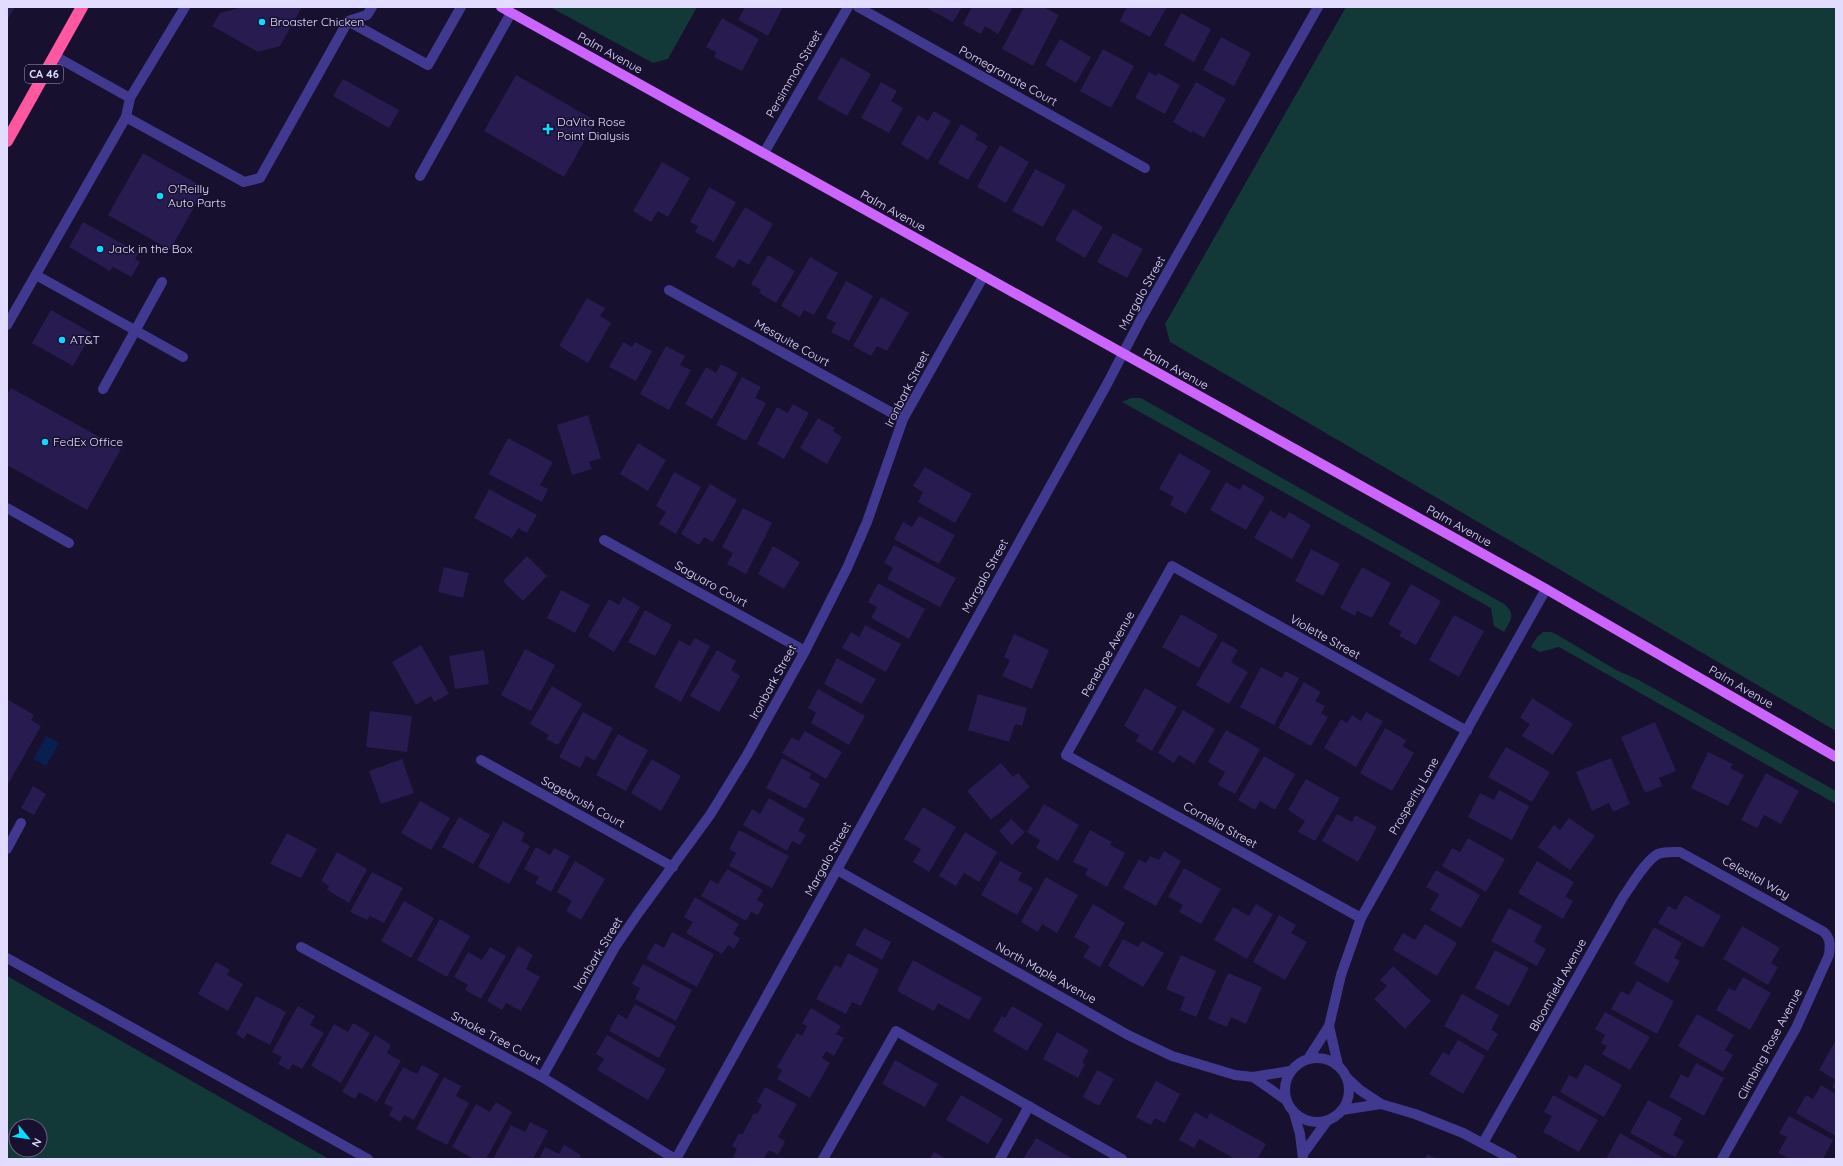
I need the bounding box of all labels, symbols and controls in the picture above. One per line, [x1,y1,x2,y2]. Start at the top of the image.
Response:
place label: Broaster Chicken [270,14,364,29]
marker: Broaster Chicken [257,17,267,27]
street label: Persimmon Street [762,27,825,120]
street label: Palm Avenue [575,28,646,77]
street label: Pomegranate Court [956,42,1060,109]
road number: CA 46 [25,65,63,83]
place label: DaVita Rose Point Dialysis [557,114,630,143]
marker: DaVita Rose Point Dialysis [542,123,554,135]
place label: O'Reilly Auto Parts [168,181,226,210]
street label: Palm Avenue [858,186,929,235]
marker: O'Reilly Auto Parts [155,191,165,201]
place label: Jack in the Box [108,241,193,256]
marker: Jack in the Box [95,244,105,254]
street label: Margalo Street [1115,253,1168,332]
street label: Mesquite Court [752,316,832,369]
place label: AT&T [70,332,100,347]
marker: AT&T [57,335,67,345]
street label: Palm Avenue [1141,344,1212,393]
street label: Ironbark Street [881,348,932,429]
place label: FedEx Office [53,434,123,449]
marker: FedEx Office [40,437,50,447]
street label: Palm Avenue [1424,501,1495,550]
street label: Margalo Street [958,536,1011,615]
street label: Saguaro Court [672,557,750,610]
street label: Penelope Avenue [1078,608,1137,699]
street label: Violette Street [1287,611,1363,662]
street label: Ironbark Street [746,642,799,722]
street label: Palm Avenue [1706,662,1777,711]
street label: Prosperity Lane [1385,754,1442,837]
street label: Sagebrush Court [539,772,628,831]
street label: Cornelia Street [1181,798,1260,851]
street label: Margalo Street [801,819,854,898]
street label: Celestial Way [1720,853,1793,902]
street label: Ironbark Street [570,914,625,993]
street label: Bloomfield Avenue [1526,936,1589,1034]
street label: North Maple Avenue [993,939,1099,1007]
street label: Climbing Rose Avenue [1734,985,1805,1102]
street label: Smoke Tree Court [449,1008,544,1068]
north arrow [8,1118,48,1158]
text: N [29,1136,45,1150]

